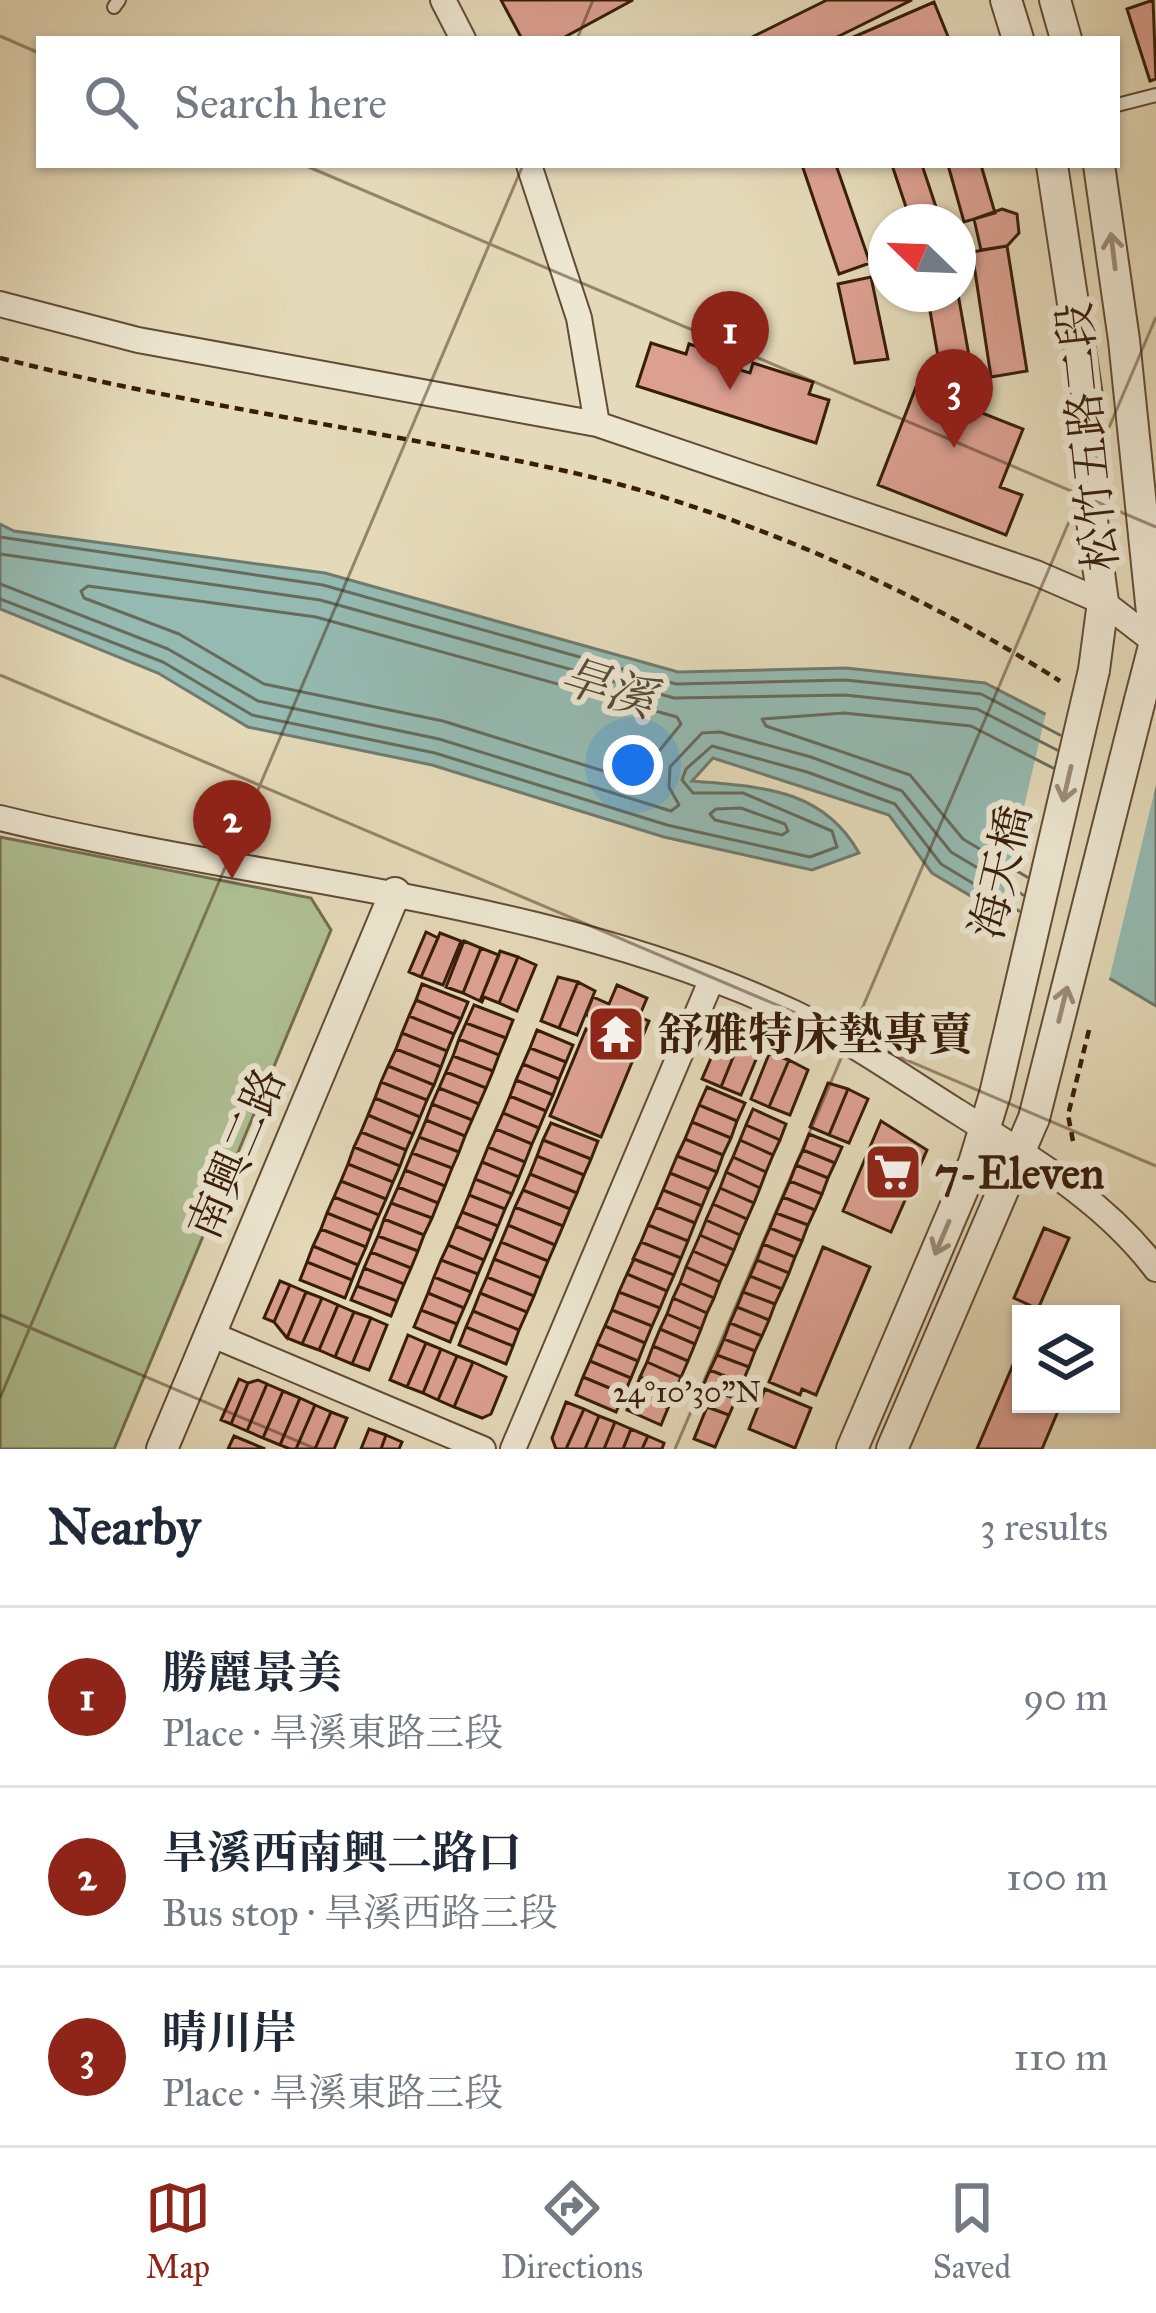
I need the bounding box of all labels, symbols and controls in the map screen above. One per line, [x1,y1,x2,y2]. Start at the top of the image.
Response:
search box [36,36,1120,168]
icon: search [78,69,144,135]
text: Search here [174,75,387,130]
north arrow [868,204,976,312]
one-way arrow [1102,232,1124,271]
pin: 1 [691,291,769,390]
street label: 松竹五路二段 [1046,300,1129,574]
pin: 3 [915,349,993,448]
water label: 旱溪 [553,645,667,731]
your location [603,735,663,795]
one-way arrow [1055,765,1077,803]
pin: 2 [193,780,271,879]
street label: 海天橋 [959,800,1042,944]
one-way arrow [1053,986,1075,1024]
temple icon: 舒雅特床墊專賣 [585,1003,647,1065]
place label: 舒雅特床墊專賣 [658,1007,973,1062]
street label: 南興二路 [176,1060,297,1247]
supermarket icon: 7-Eleven [862,1141,924,1203]
place label: 7-Eleven [935,1145,1104,1200]
one-way arrow [930,1218,951,1255]
map controls [1012,1305,1120,1413]
button: layers [1012,1305,1120,1413]
text: 24°10'30"N [613,1374,761,1410]
text: Nearby [48,1496,200,1558]
text: 3 results [980,1503,1108,1551]
text: 勝麗景美 [162,1645,342,1700]
text: 1 [79,1673,95,1721]
text: 90 m [1023,1673,1108,1721]
text: Place · 旱溪東路三段 [162,1709,503,1757]
text: 旱溪西南興二路口 [162,1825,522,1880]
text: 2 [77,1853,97,1901]
text: 100 m [1006,1853,1108,1901]
text: Bus stop · 旱溪西路三段 [162,1889,558,1937]
text: 晴川岸 [162,2005,297,2060]
text: 3 [79,2033,95,2081]
text: 110 m [1013,2033,1108,2081]
text: Place · 旱溪東路三段 [162,2069,503,2117]
tab: Map [145,2175,211,2287]
tab: Directions [501,2175,643,2287]
tab: Saved [933,2175,1011,2287]

